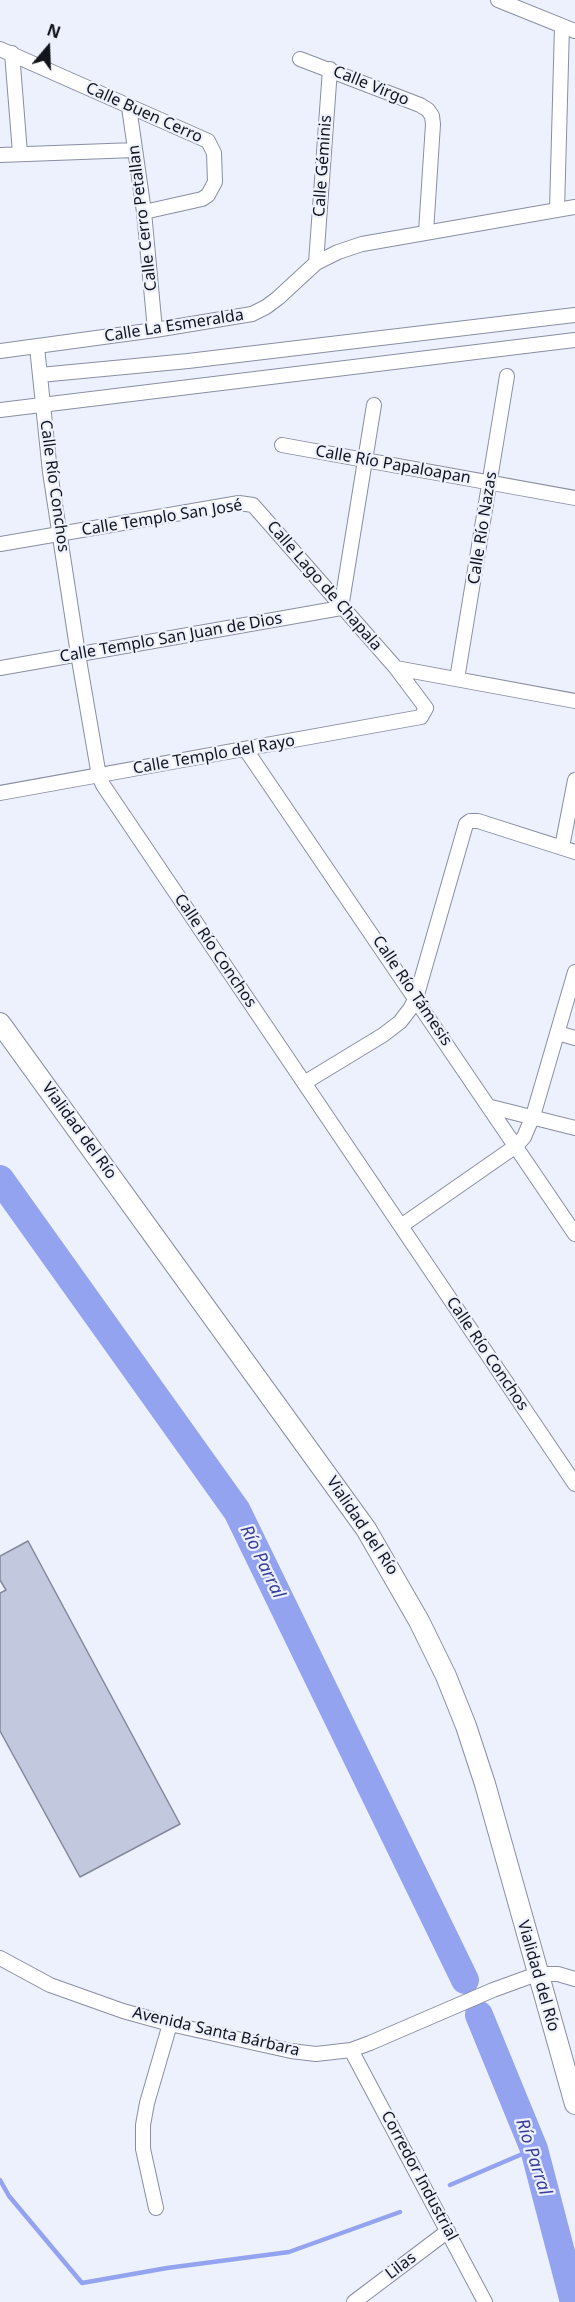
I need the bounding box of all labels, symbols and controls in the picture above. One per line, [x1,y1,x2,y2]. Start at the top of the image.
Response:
north arrow [18,18,78,78]
text: N [44,18,64,43]
street label: Calle Virgo [330,62,412,110]
street label: Calle Buen Cerro [83,79,205,147]
street label: Calle Géminis [310,114,336,218]
street label: Calle Cerro Petallan [125,144,161,292]
street label: Calle La Esmeralda [103,306,245,346]
street label: Calle Río Conchos [35,419,73,553]
street label: Calle Río Papaloapan [314,442,472,488]
street label: Calle Río Nazas [465,470,501,586]
street label: Calle Templo San José [80,496,244,540]
street label: Calle Lago de Chapala [262,517,386,655]
street label: Calle Templo San Juan de Dios [58,609,284,667]
street label: Calle Templo del Rayo [132,731,296,779]
street label: Calle Río Conchos [170,890,260,1012]
street label: Calle Río Támesis [368,932,456,1050]
street label: Vialidad del Río [38,1079,120,1183]
street label: Calle Río Conchos [442,1293,532,1415]
street label: Vialidad del Río [322,1473,402,1579]
water label: Río Parral [235,1522,289,1602]
street label: Vialidad del Río [513,1918,563,2034]
street label: Avenida Santa Bárbara [131,2003,301,2061]
street label: Corredor Industrial [377,2108,461,2244]
water label: Río Parral [511,2116,555,2198]
street label: Lilas [382,2248,420,2284]

